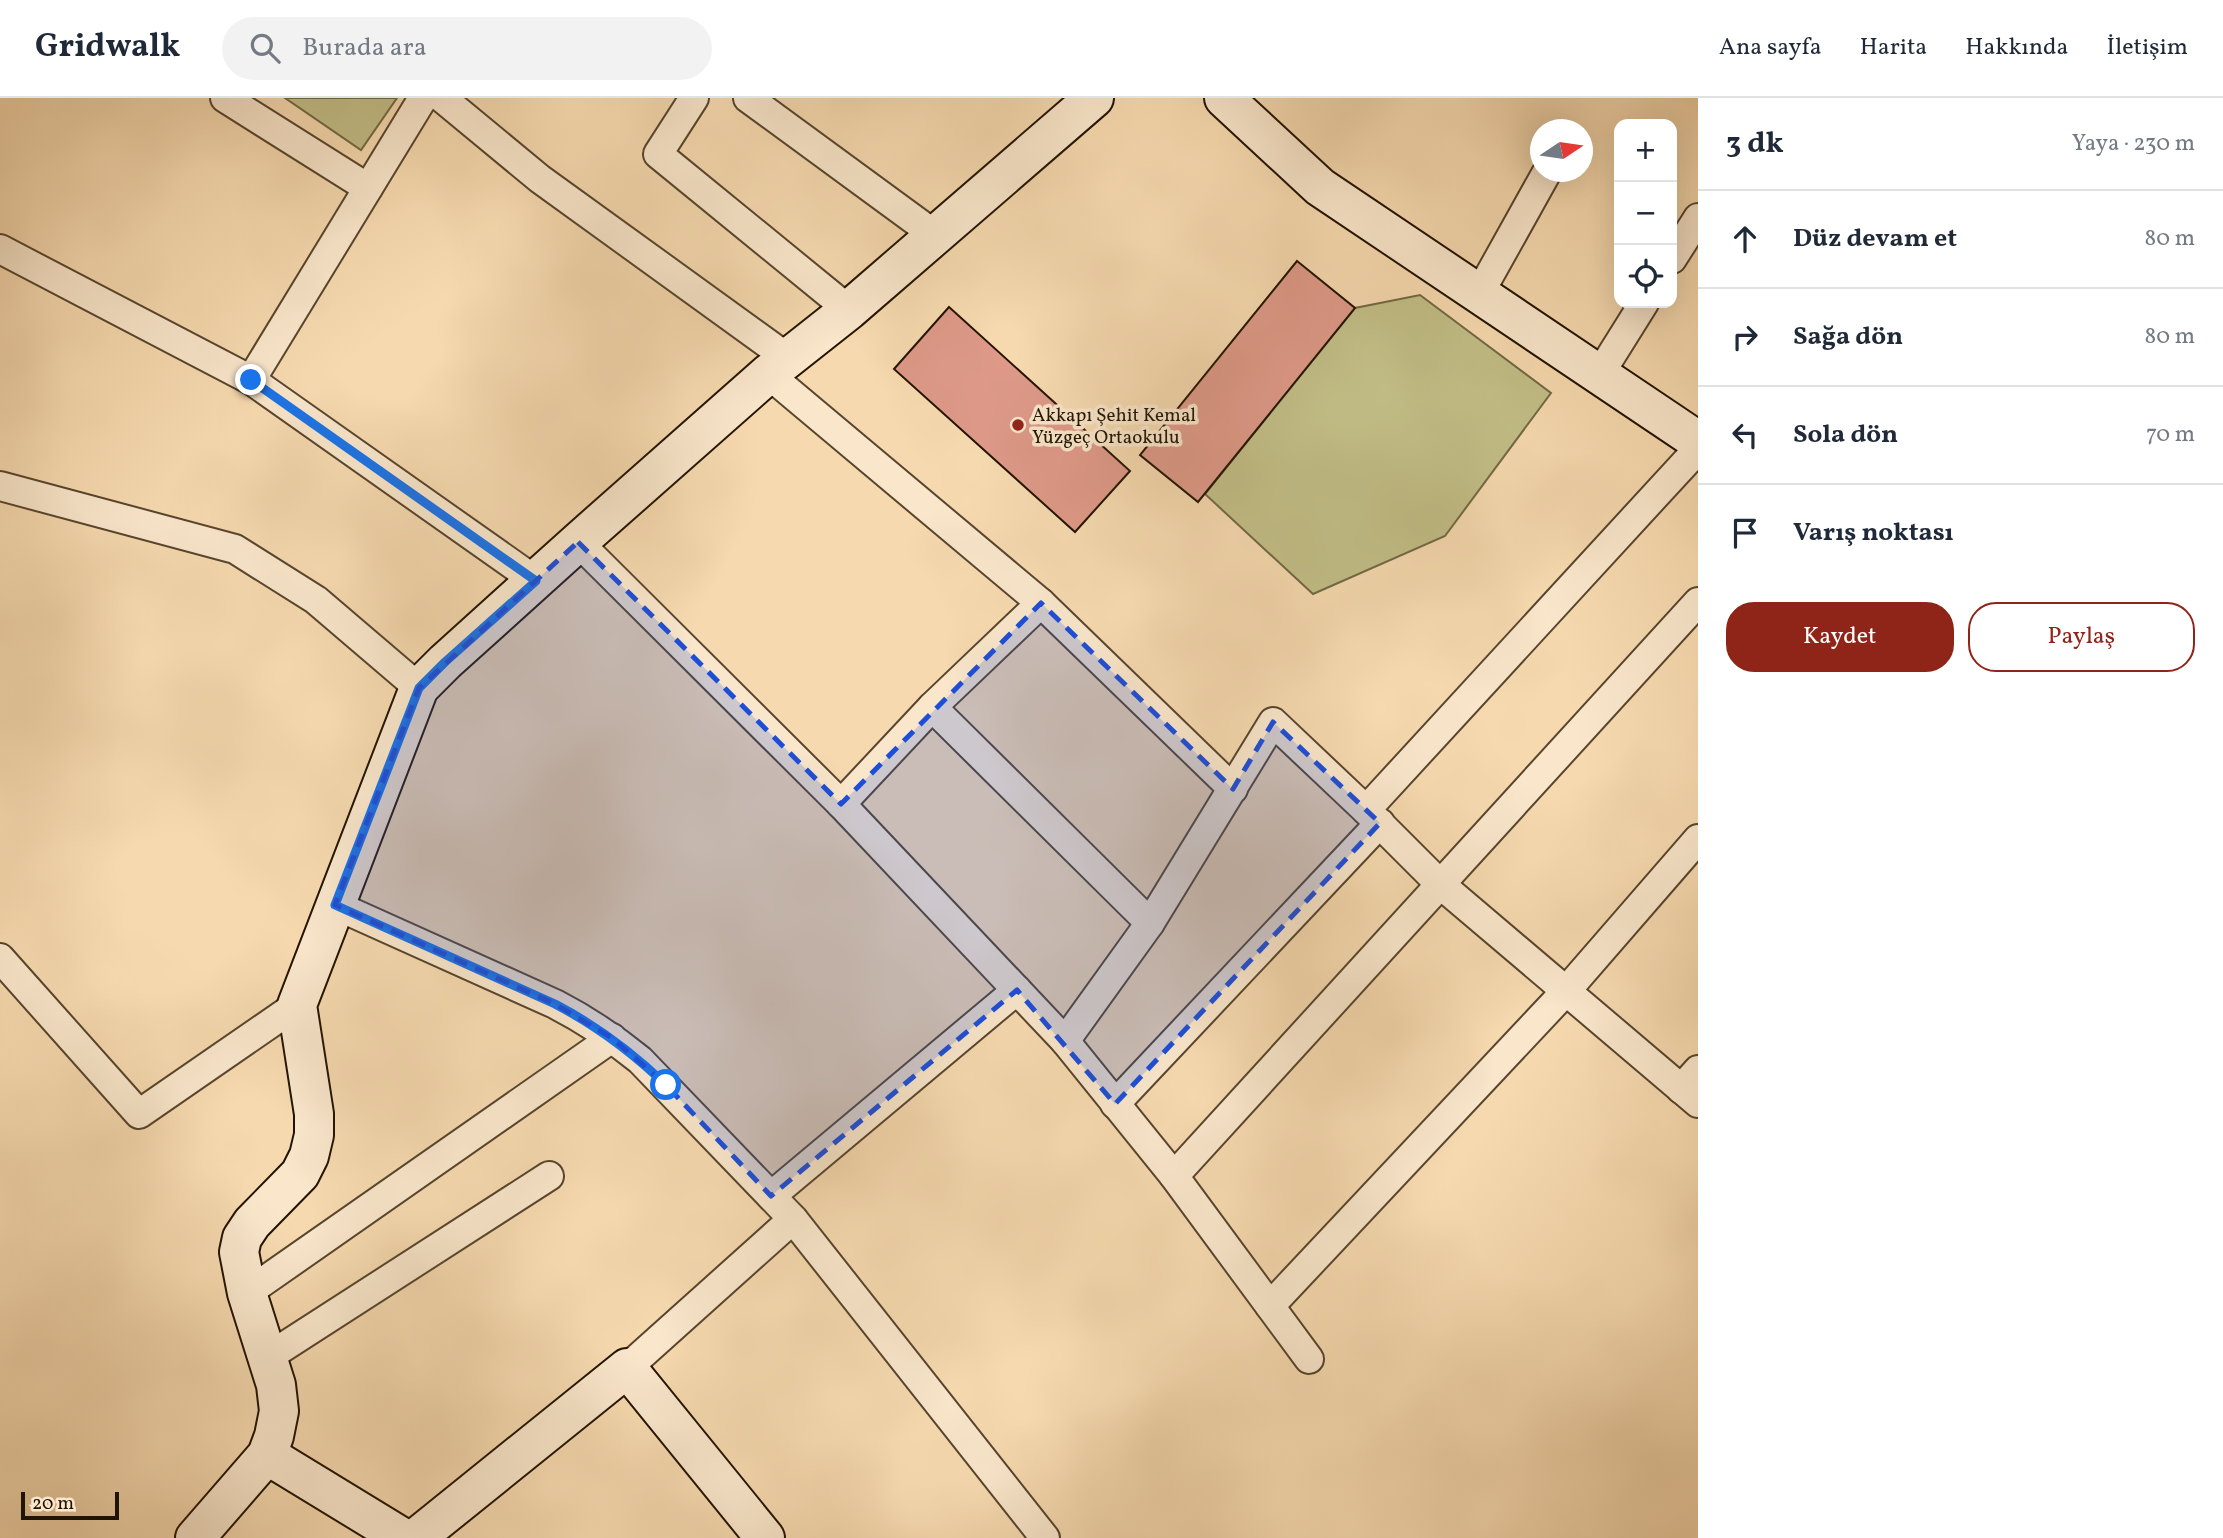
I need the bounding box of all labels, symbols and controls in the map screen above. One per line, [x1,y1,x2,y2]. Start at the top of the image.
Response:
search box [222,17,712,80]
text: Gridwalk [35,25,180,71]
icon: search [246,29,284,67]
text: Burada ara [302,30,427,66]
text: Ana sayfa [1719,31,1822,65]
text: Harita [1860,31,1927,65]
text: Hakkında [1965,31,2069,65]
text: İletişim [2107,31,2188,65]
north arrow [1530,119,1593,182]
map controls [1614,119,1677,308]
button: + [1614,119,1677,182]
text: 3 dk [1726,123,1784,165]
text: Yaya · 230 m [2072,128,2195,160]
button: − [1614,182,1677,245]
icon: ahead [1726,220,1764,258]
text: Düz devam et [1793,221,1957,257]
text: 80 m [2145,223,2195,255]
button: locate [1614,245,1677,308]
icon: right [1726,318,1764,356]
text: Sağa dön [1793,319,1903,355]
text: 80 m [2145,321,2195,353]
route end [235,364,266,395]
place label: Akkapı Şehit Kemal Yüzgeç Ortaokulu [1032,403,1196,451]
icon: left [1726,416,1764,454]
marker: Akkapı Şehit Kemal Yüzgeç Ortaokulu [1010,417,1026,433]
text: Sola dön [1793,417,1898,453]
text: 70 m [2146,419,2195,451]
icon: arrive [1726,514,1764,552]
text: Varış noktası [1793,515,1954,551]
button: Kaydet [1726,602,1954,672]
button: Paylaş [1968,602,2195,672]
route start [650,1069,681,1100]
scale bar [21,1489,119,1521]
text: 20 m [32,1491,74,1517]

